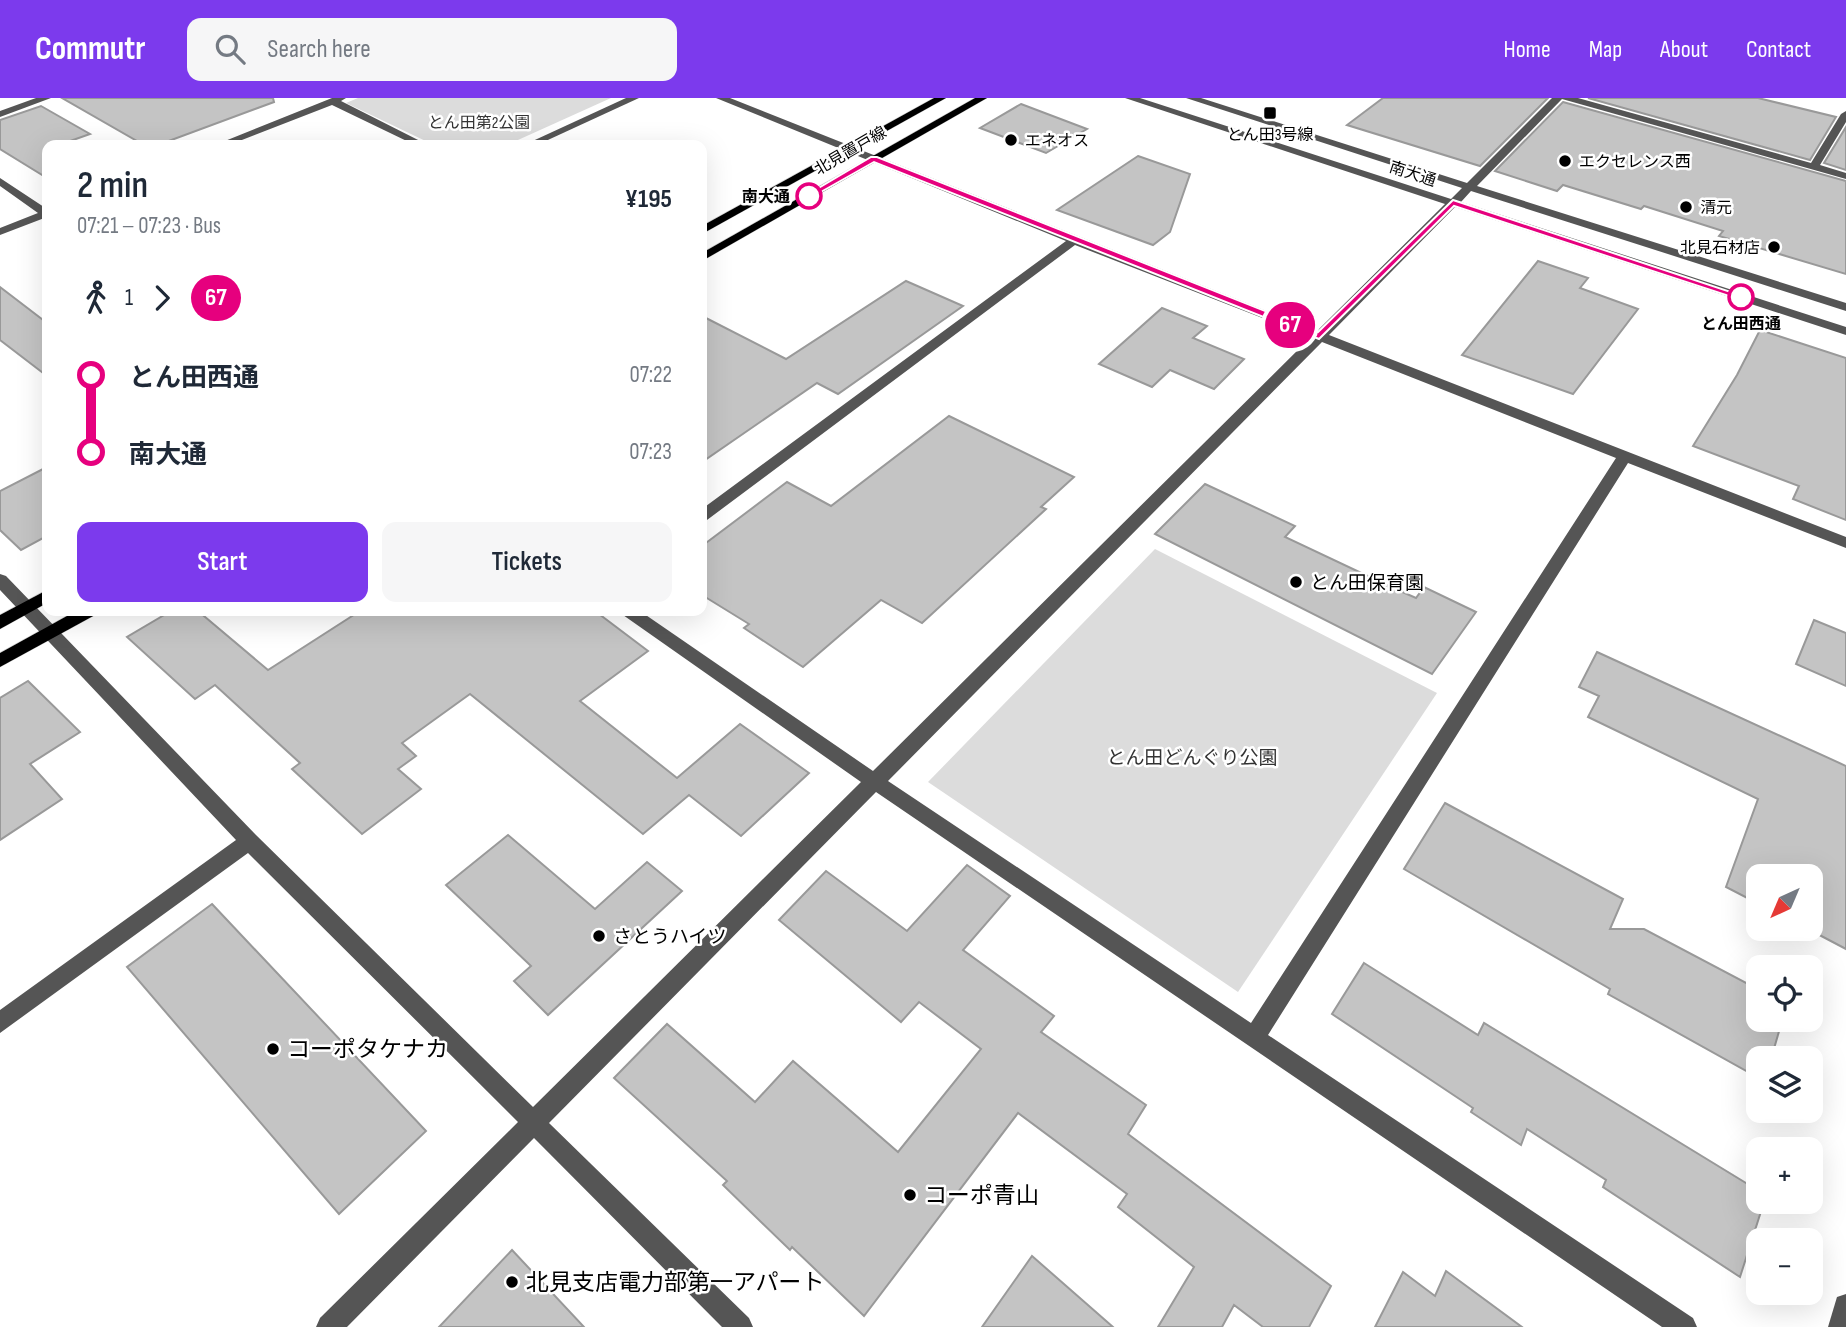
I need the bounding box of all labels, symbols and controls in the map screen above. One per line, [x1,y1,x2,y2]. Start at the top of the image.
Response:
search box [187,18,677,81]
text: Commutr [35,29,145,69]
icon: search [211,30,249,68]
text: Search here [267,34,371,65]
text: Home [1503,35,1551,64]
text: Map [1589,35,1622,64]
text: About [1660,35,1708,64]
text: Contact [1746,35,1811,64]
marker: とん田3号線 [1262,105,1278,121]
park label: とん田第2公園 [428,114,530,133]
street label: 北見置戸線 [811,123,890,180]
place label: とん田3号線 [1227,126,1313,145]
marker: エネオス [1003,132,1019,148]
place label: エネオス [1025,132,1089,151]
marker: エクセレンス西 [1557,153,1573,169]
place label: エクセレンス西 [1579,153,1691,172]
street label: 南大通 [1387,158,1438,191]
text: 2 min [77,163,148,208]
marker: 南大通 [796,183,822,209]
text: ¥195 [625,184,672,215]
place label: 南大通 [742,188,790,207]
marker: 清元 [1678,199,1694,215]
place label: 清元 [1700,199,1732,218]
text: 07:21 – 07:23 · Bus [77,212,221,240]
place label: 北見石材店 [1680,239,1760,258]
marker: 北見石材店 [1766,239,1782,255]
icon: walk [77,279,115,317]
icon: forward [143,279,181,317]
text: 67 [205,283,227,312]
text: 1 [125,284,133,312]
marker: とん田西通 [1728,284,1754,310]
line badge: 67 [1258,302,1322,348]
text: 67 [1279,310,1301,339]
place label: とん田西通 [1701,315,1781,334]
text: 07:22 [629,361,672,389]
text: とん田西通 [129,363,259,394]
text: 07:23 [629,438,672,466]
text: 南大通 [129,440,207,471]
button: Start [77,522,368,602]
button: Tickets [382,522,672,602]
place label: とん田保育園 [1310,572,1424,595]
marker: とん田保育園 [1288,574,1304,590]
park label: とん田どんぐり公園 [1106,747,1278,770]
north arrow [1746,864,1824,942]
map controls [1746,864,1823,1305]
place label: さとうハイツ [613,926,727,949]
marker: さとうハイツ [591,928,607,944]
button: locate [1746,955,1823,1032]
place label: コーポタケナカ [287,1036,448,1064]
marker: コーポタケナカ [265,1041,281,1057]
button: layers [1746,1046,1823,1123]
button: + [1746,1137,1823,1214]
place label: コーポ青山 [924,1182,1039,1210]
marker: コーポ青山 [902,1187,918,1203]
button: − [1746,1228,1823,1305]
place label: 北見支店電力部第一アパート [526,1269,825,1297]
marker: 北見支店電力部第一アパート [504,1274,520,1290]

